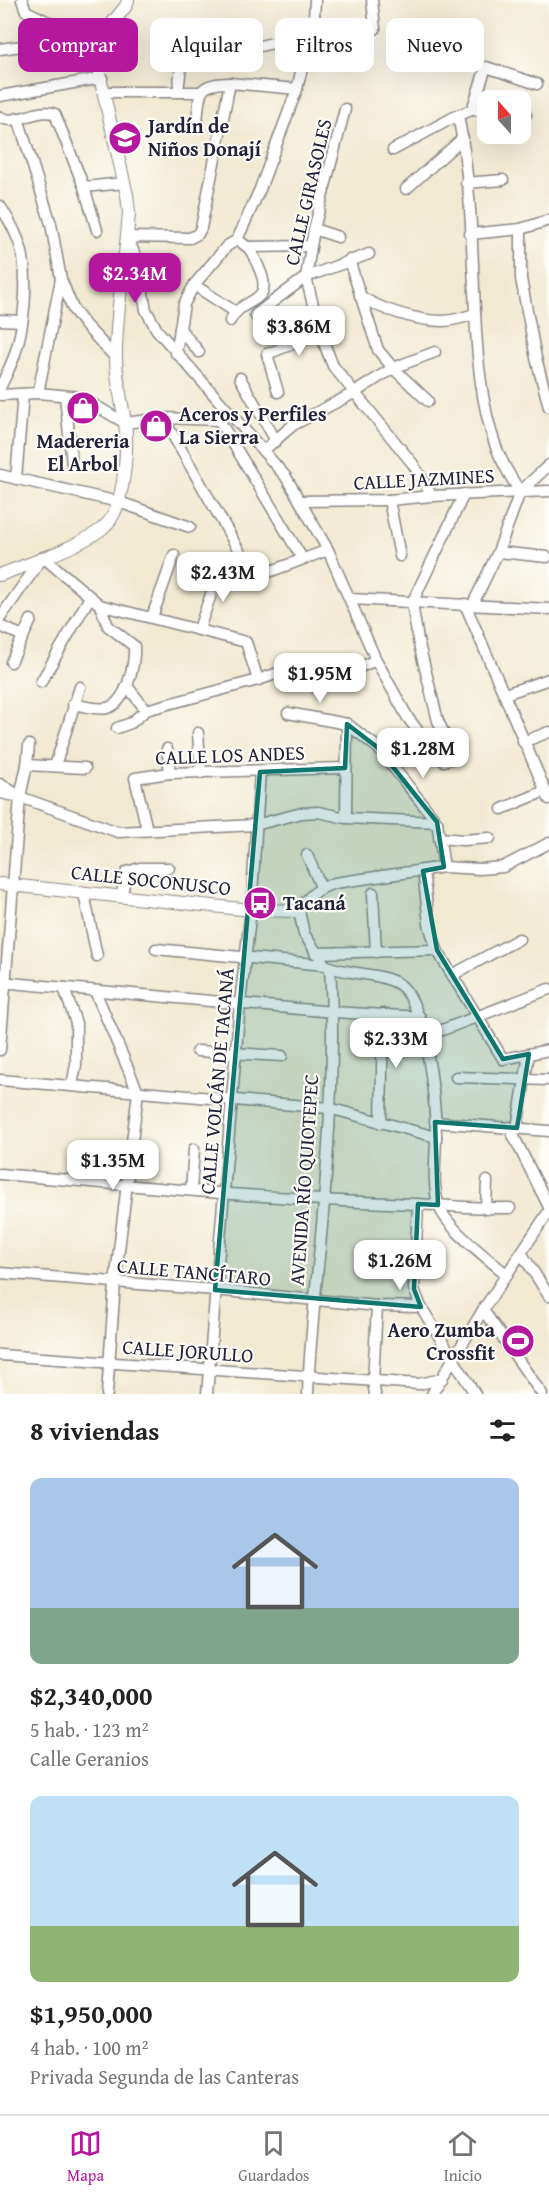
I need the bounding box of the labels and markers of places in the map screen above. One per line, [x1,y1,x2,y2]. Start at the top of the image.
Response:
place label: Jardín de Niños Donají [145,111,262,163]
school or university icon: Jardín de Niños Donají [107,120,143,156]
pin: $2.34M [86,253,184,304]
pin: $3.86M [250,306,348,357]
shop icon: Madereria El Arbol [65,390,101,426]
place label: Aceros y Perfiles La Sierra [179,399,326,451]
shop icon: Aceros y Perfiles La Sierra [138,408,174,444]
place label: Madereria El Arbol [36,426,130,478]
pin: $2.43M [174,552,272,603]
pin: $1.95M [271,653,369,704]
pin: $1.28M [374,728,472,779]
bus stop icon: Tacaná [242,885,278,921]
place label: Tacaná [283,888,347,917]
pin: $2.33M [347,1018,445,1069]
pin: $1.35M [64,1140,162,1191]
pin: $1.26M [351,1240,449,1291]
place label: Aero Zumba Crossfit [388,1315,496,1367]
sports icon: Aero Zumba Crossfit [500,1323,536,1359]

